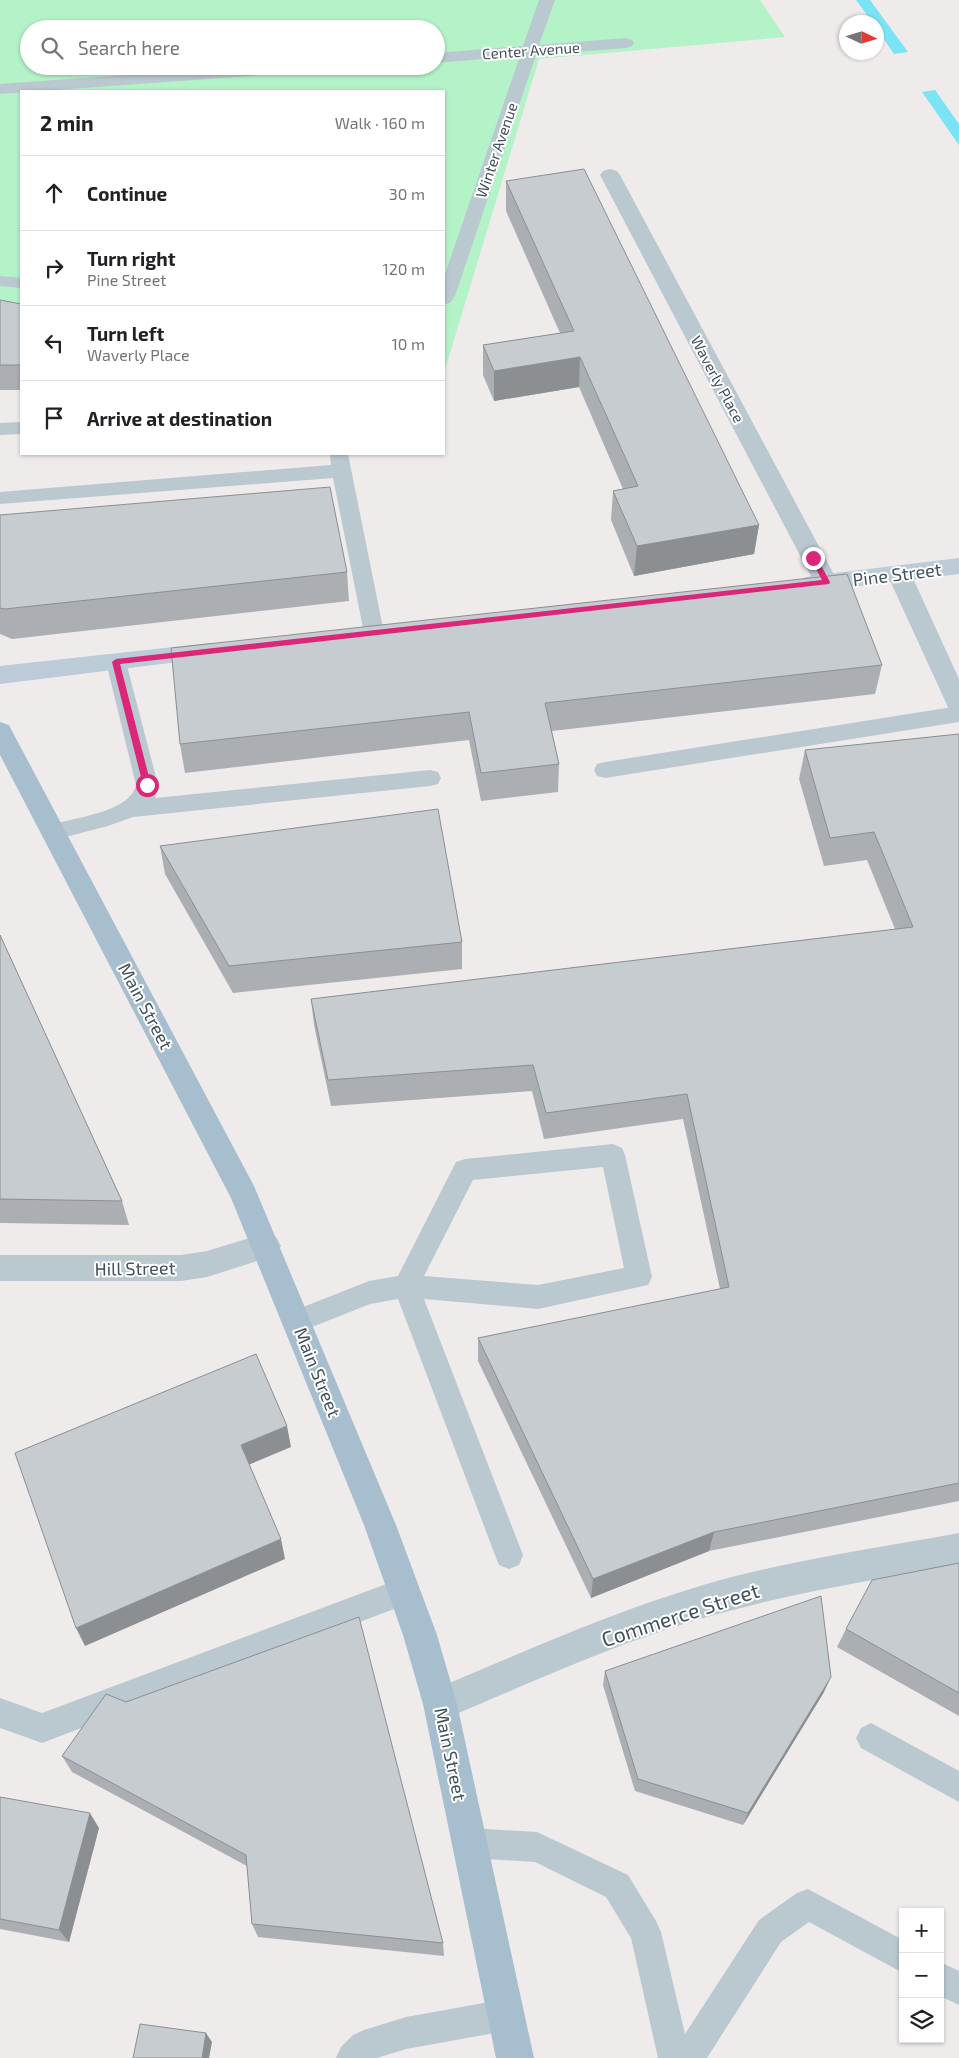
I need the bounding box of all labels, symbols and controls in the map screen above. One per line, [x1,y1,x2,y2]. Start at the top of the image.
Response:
north arrow [839,15,884,60]
search box [20,20,445,75]
icon: search [38,34,66,62]
text: Search here [78,36,180,59]
street label: Center Avenue [481,38,581,62]
street label: Winter Avenue [471,100,521,200]
text: 2 min [40,110,94,135]
text: Walk · 160 m [335,113,425,132]
icon: ahead [40,179,68,207]
text: Continue [87,182,167,205]
text: 30 m [389,184,425,203]
text: Turn right [87,247,175,270]
icon: right [40,254,68,282]
text: 120 m [382,259,425,278]
text: Pine Street [87,270,166,289]
text: Turn left [87,322,164,345]
icon: left [40,329,68,357]
street label: Waverly Place [687,332,749,426]
text: 10 m [391,334,425,353]
text: Waverly Place [87,345,190,364]
icon: arrive [40,404,68,432]
text: Arrive at destination [87,407,272,430]
route end [802,547,825,570]
street label: Pine Street [851,558,943,590]
route start [136,774,159,797]
street label: Main Street [114,959,178,1053]
street label: Hill Street [94,1256,176,1280]
street label: Main Street [290,1324,346,1420]
street label: Commerce Street [598,1577,762,1651]
street label: Main Street [430,1705,472,1803]
map controls [899,1908,944,2043]
button: + [899,1908,944,1953]
button: − [899,1953,944,1998]
button: layers [899,1998,944,2043]

